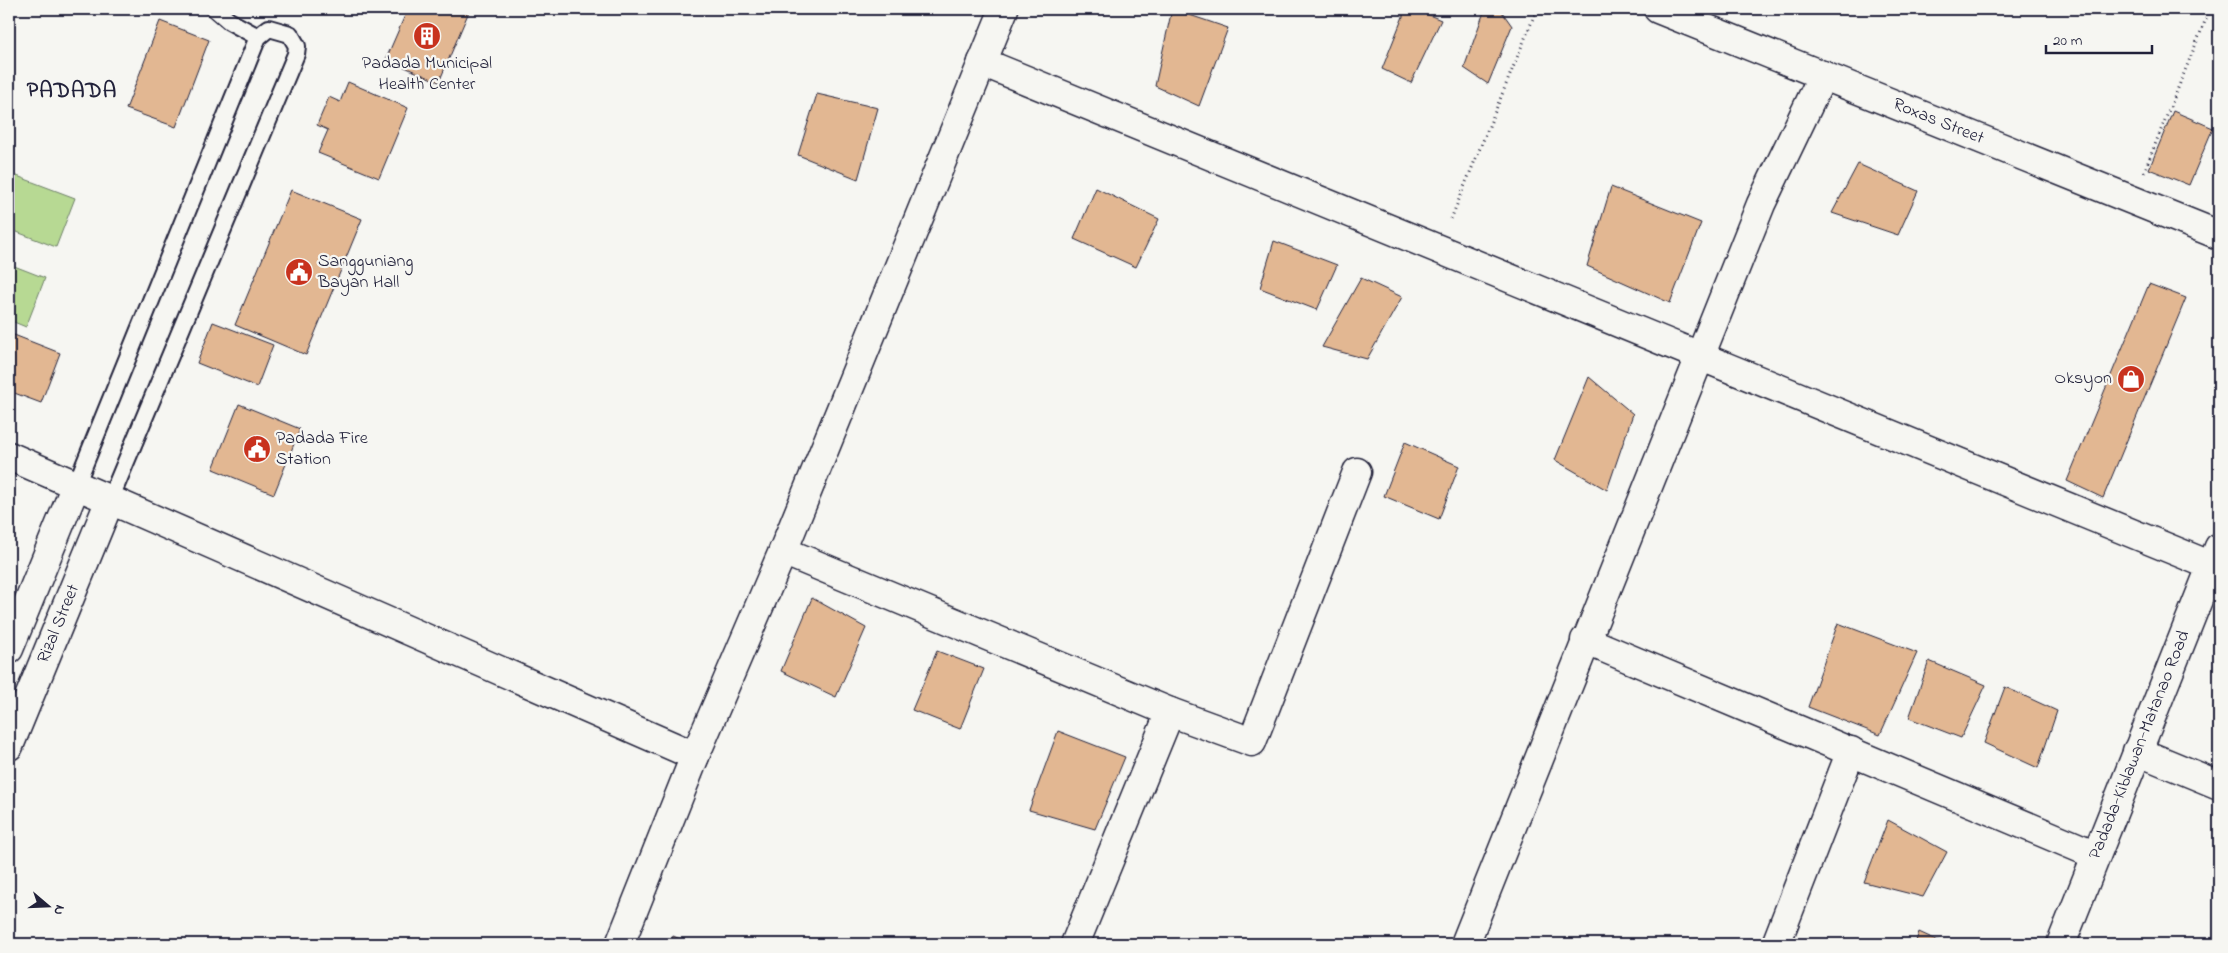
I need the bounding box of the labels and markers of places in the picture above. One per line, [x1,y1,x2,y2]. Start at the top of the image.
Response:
building icon: Padada Municipal Health Center [412,21,442,51]
place label: Padada Municipal Health Center [362,51,492,98]
place label: Sangguniang Bayan Hall [317,249,413,296]
public building icon: Sangguniang Bayan Hall [284,257,314,287]
shop icon: Oksyon [2116,364,2146,394]
place label: Oksyon [2054,366,2112,392]
place label: Padada Fire Station [276,426,369,473]
public building icon: Padada Fire Station [242,434,272,464]

